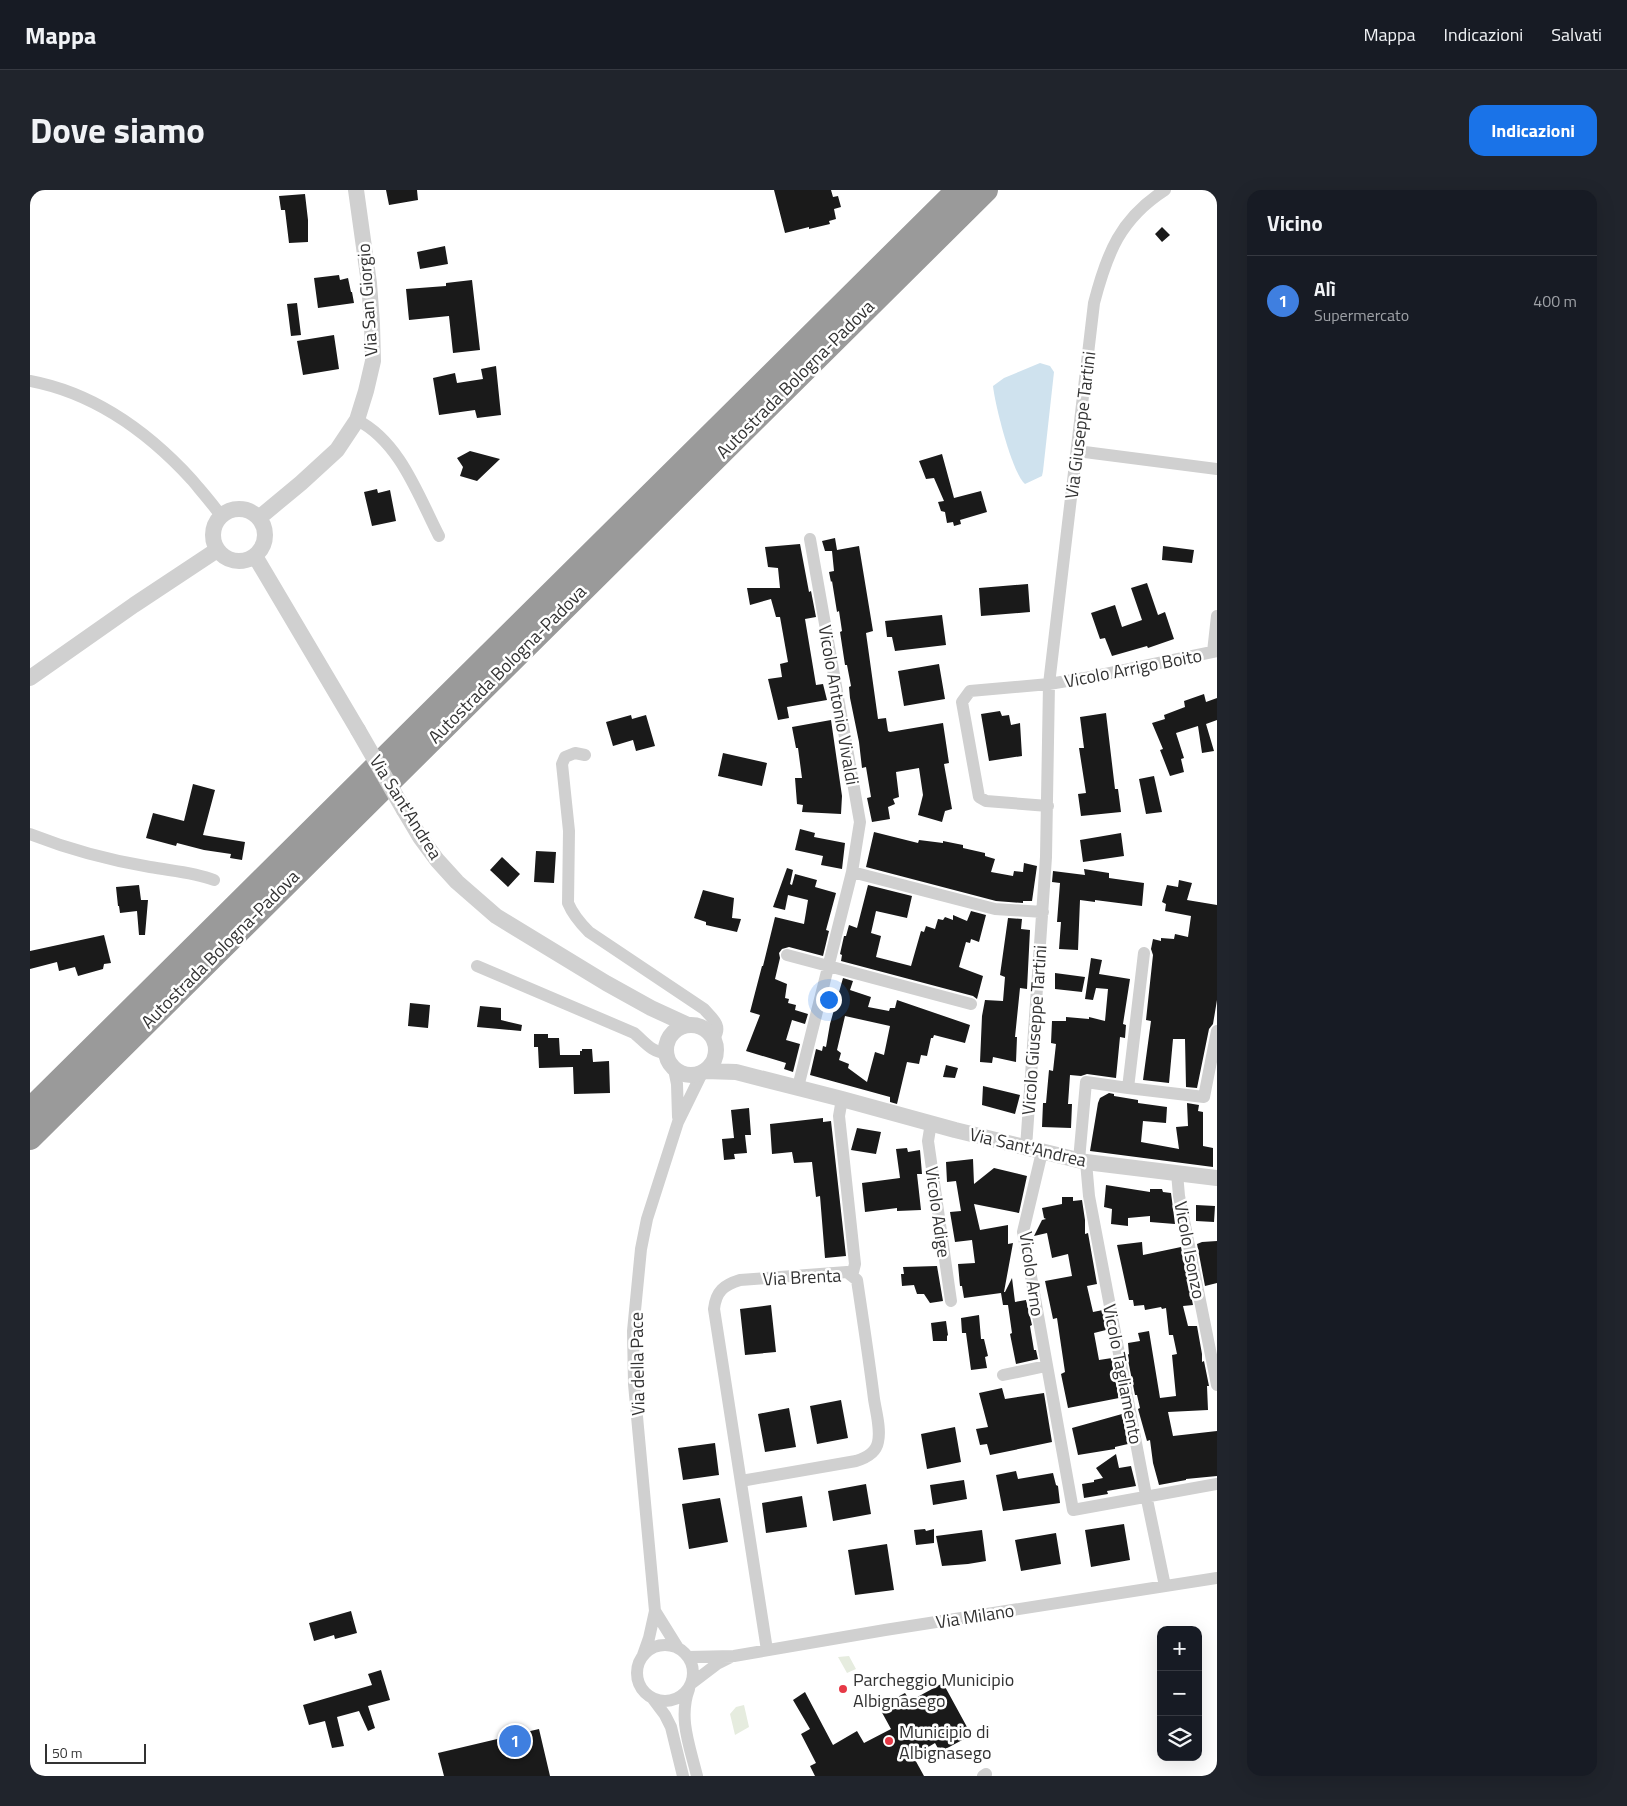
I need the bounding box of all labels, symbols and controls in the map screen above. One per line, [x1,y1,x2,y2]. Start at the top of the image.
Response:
text: Mappa [25,17,96,53]
text: Mappa [1363,21,1416,48]
text: Indicazioni [1444,21,1523,48]
text: Salvati [1551,21,1602,48]
text: Dove siamo [30,103,205,157]
button: Indicazioni [1469,105,1597,156]
text: Vicino [1267,207,1323,239]
street label: Via San Giorgio [350,243,384,357]
text: Alì [1314,274,1336,303]
text: 1 [1279,289,1287,313]
text: 400 m [1533,289,1577,313]
street label: Autostrada Bologna-Padova [710,294,880,464]
text: Supermercato [1314,303,1409,327]
street label: Via Giuseppe Tartini [1058,350,1102,500]
street label: Autostrada Bologna-Padova [422,579,592,749]
street label: Vicolo Antonio Vivaldi [812,623,866,787]
street label: Vicolo Arrigo Boito [1062,641,1204,695]
street label: Via Sant'Andrea [363,749,449,865]
street label: Autostrada Bologna-Padova [135,864,305,1034]
street label: Vicolo Giuseppe Tartini [1015,944,1053,1116]
your location [816,987,842,1013]
street label: Via Sant'Andrea [967,1120,1089,1174]
street label: Vicolo Adige [918,1165,958,1259]
street label: Vicolo Isonzo [1167,1199,1213,1301]
street label: Vicolo Arno [1013,1230,1051,1318]
street label: Via Brenta [762,1261,842,1293]
street label: Vicolo Tagliamento [1096,1302,1150,1446]
street label: Via della Pace [623,1312,651,1416]
street label: Via Milano [934,1597,1016,1635]
map controls [1157,1626,1202,1761]
button: + [1157,1626,1202,1671]
place label: Parcheggio Municipio Albignasego [853,1666,1014,1714]
button: − [1157,1671,1202,1716]
marker: Parcheggio Municipio Albignasego [837,1683,849,1695]
button: layers [1157,1716,1202,1761]
place label: Municipio di Albignasego [899,1718,991,1766]
pin: 1 [499,1722,531,1760]
marker: Municipio di Albignasego [883,1735,895,1747]
scale bar [45,1741,146,1764]
text: 50 m [52,1742,82,1763]

